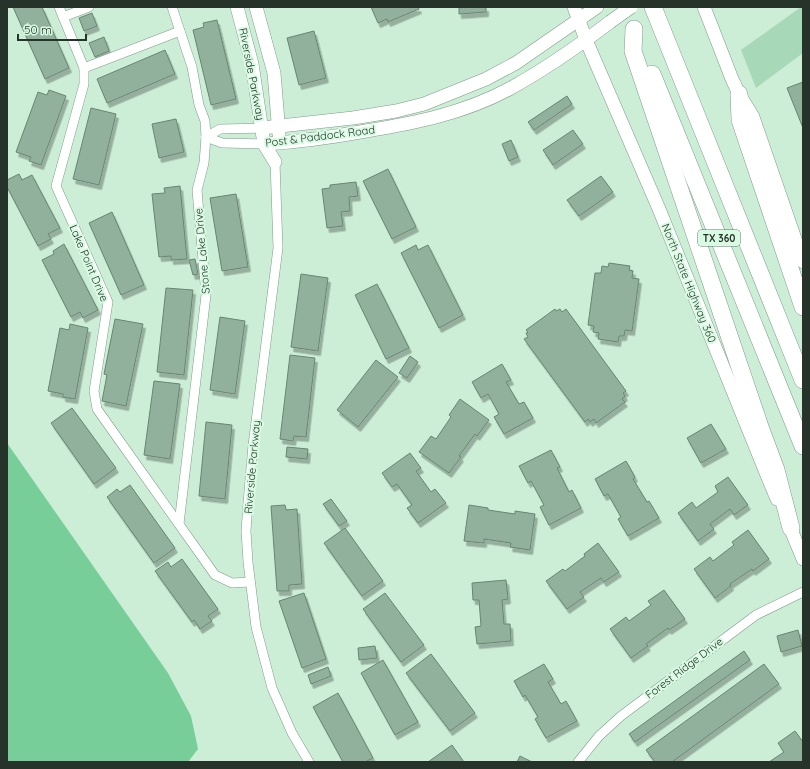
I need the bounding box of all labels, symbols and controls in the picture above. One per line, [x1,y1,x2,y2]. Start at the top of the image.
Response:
scale bar [18,16,86,42]
text: 50 m [24,22,52,37]
street label: Riverside Parkway [236,27,268,121]
street label: Post & Paddock Road [264,122,376,150]
street label: Stone Lake Drive [191,208,213,294]
street label: North State Highway 360 [659,221,719,345]
street label: Lake Point Drive [66,222,112,304]
road number: TX 360 [698,230,740,246]
street label: Riverside Parkway [241,420,263,514]
street label: Forest Ridge Drive [642,634,726,702]

